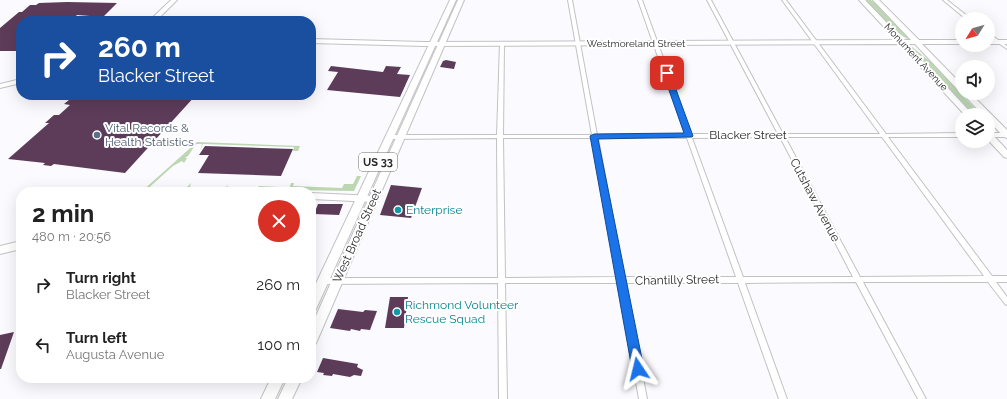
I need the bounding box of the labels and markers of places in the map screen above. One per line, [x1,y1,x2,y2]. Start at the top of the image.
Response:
pin [650,56,684,90]
place label: Vital Records & Health Statistics [105,121,194,149]
marker: Vital Records & Health Statistics [92,130,102,140]
place label: Enterprise [406,203,462,217]
marker: Enterprise [393,205,403,215]
place label: Richmond Volunteer Rescue Squad [405,298,519,326]
marker: Richmond Volunteer Rescue Squad [392,307,402,317]

